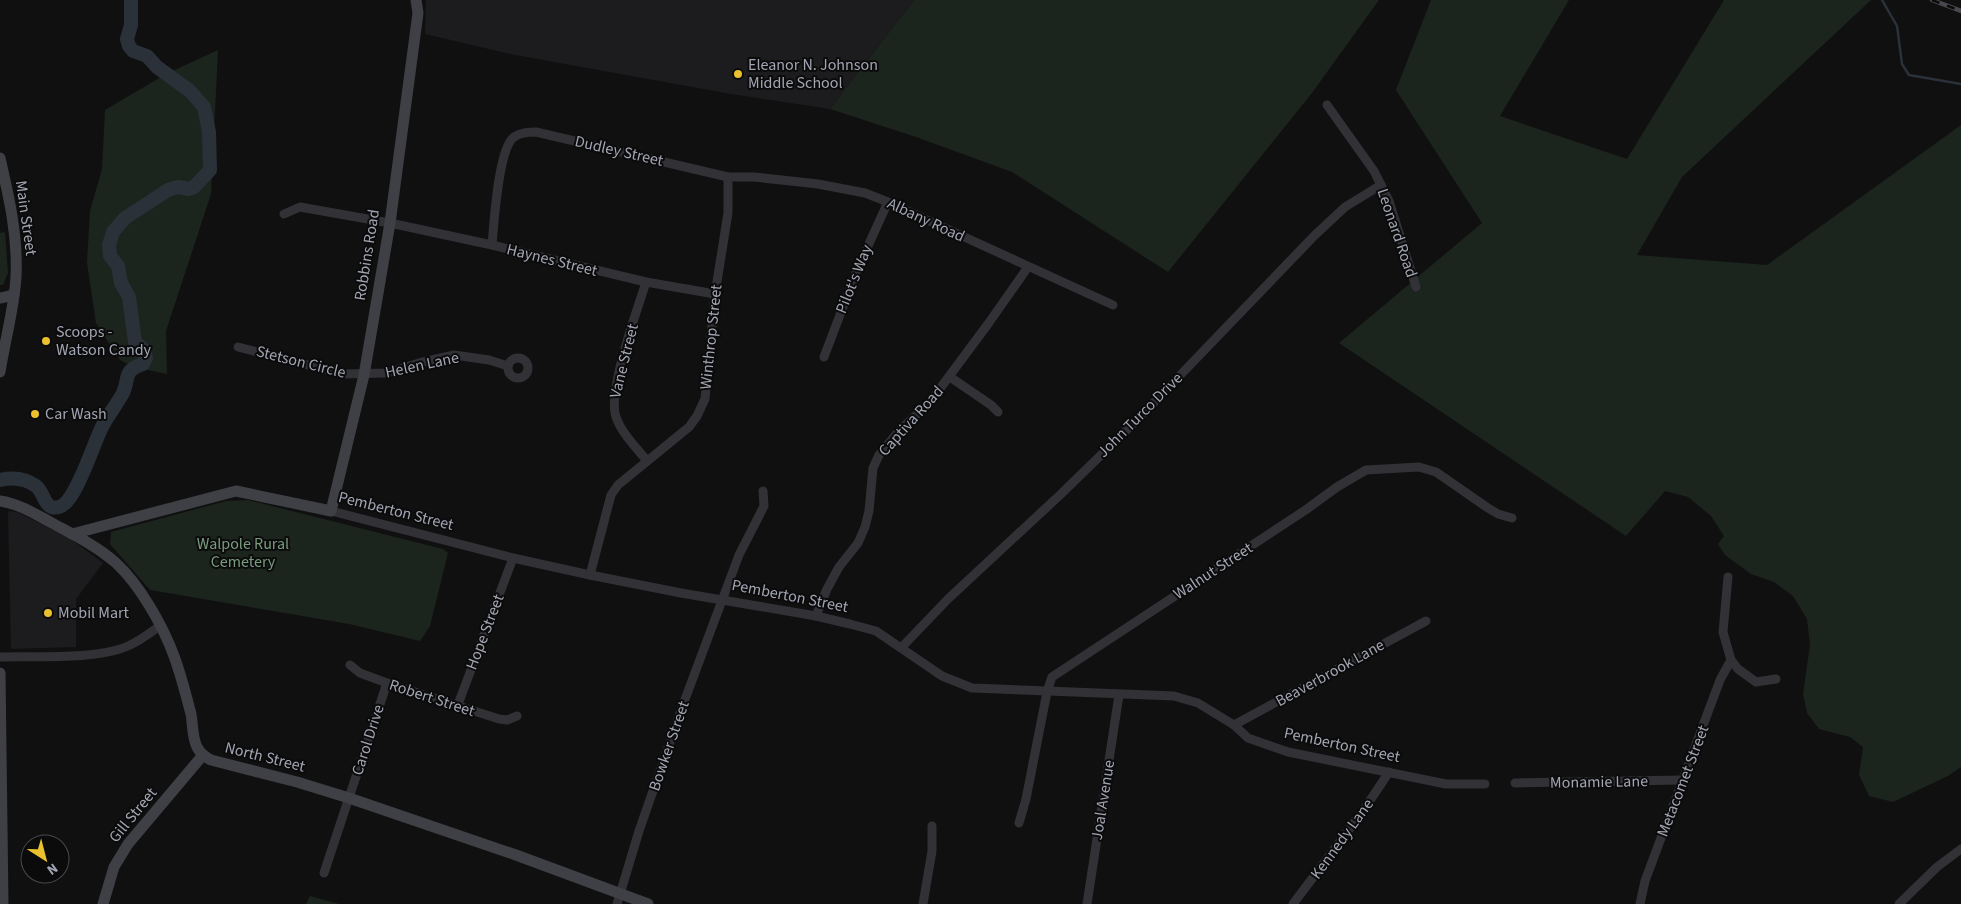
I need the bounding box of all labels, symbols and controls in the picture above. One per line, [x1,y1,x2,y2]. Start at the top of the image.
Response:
place label: Eleanor N. Johnson Middle School [748,54,878,94]
marker: Eleanor N. Johnson Middle School [732,68,744,80]
street label: Dudley Street [573,130,666,172]
street label: Main Street [10,179,42,258]
street label: Leonard Road [1371,186,1423,280]
street label: Albany Road [884,192,968,248]
street label: Robbins Road [349,208,385,302]
street label: Haynes Street [504,238,600,282]
street label: Pilot's Way [830,241,878,317]
street label: Winthrop Street [695,283,728,391]
place label: Scoops - Watson Candy [56,321,152,361]
street label: Vane Street [604,321,644,400]
marker: Scoops - Watson Candy [40,335,52,347]
street label: Stetson Circle [254,340,348,384]
street label: Helen Lane [383,346,461,384]
street label: John Turco Drive [1092,367,1188,463]
street label: Captiva Road [873,381,949,461]
place label: Car Wash [45,403,107,425]
marker: Car Wash [29,408,41,420]
street label: Pemberton Street [336,486,457,536]
park label: Walpole Rural Cemetery [197,533,289,573]
street label: Walnut Street [1169,537,1257,605]
street label: Pemberton Street [730,574,851,618]
street label: Hope Street [461,591,510,673]
place label: Mobil Mart [58,602,130,624]
marker: Mobil Mart [42,607,54,619]
street label: Beaverbrook Lane [1272,634,1388,712]
street label: Robert Street [386,674,478,722]
street label: Bowker Street [643,697,695,794]
street label: Carol Drive [346,702,390,778]
street label: Metacomet Street [1652,721,1715,840]
street label: Pemberton Street [1282,722,1403,768]
street label: North Street [223,736,308,778]
street label: Joal Avenue [1086,758,1120,842]
street label: Monamie Lane [1550,770,1648,794]
street label: Gill Street [104,782,162,847]
street label: Kennedy Lane [1305,794,1379,884]
north arrow [20,834,70,884]
text: N [42,858,62,880]

